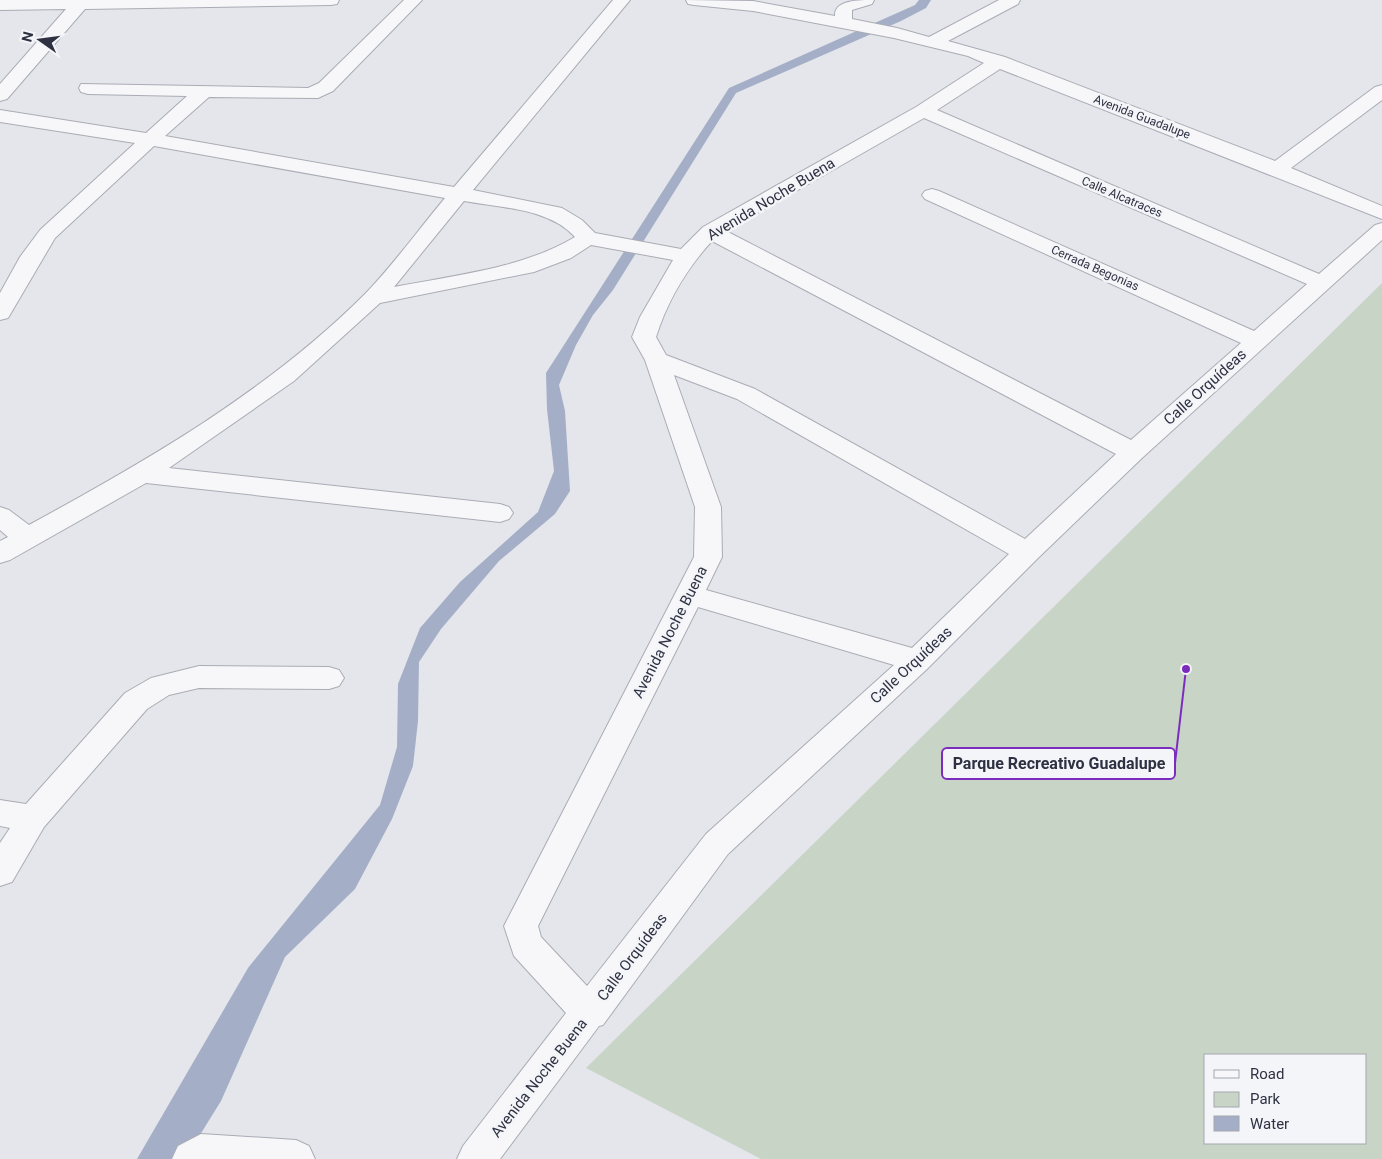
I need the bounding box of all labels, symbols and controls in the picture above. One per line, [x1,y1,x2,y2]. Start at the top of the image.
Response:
north arrow [15,15,65,65]
text: N [18,30,36,44]
street label: Avenida Guadalupe [1092,92,1192,142]
street label: Avenida Noche Buena [704,154,838,244]
street label: Calle Alcatraces [1080,174,1164,220]
street label: Cerrada Begonias [1049,242,1141,294]
street label: Calle Orquídeas [1160,345,1250,429]
street label: Avenida Noche Buena [629,563,711,701]
street label: Calle Orquídeas [866,623,956,707]
callout: Parque Recreativo Guadalupe [942,748,1175,779]
text: Parque Recreativo Guadalupe [953,754,1166,773]
street label: Calle Orquídeas [593,910,671,1004]
street label: Avenida Noche Buena [487,1015,591,1141]
legend [1204,1054,1367,1144]
text: Road [1250,1065,1284,1083]
text: Park [1250,1090,1281,1108]
text: Water [1250,1115,1289,1133]

